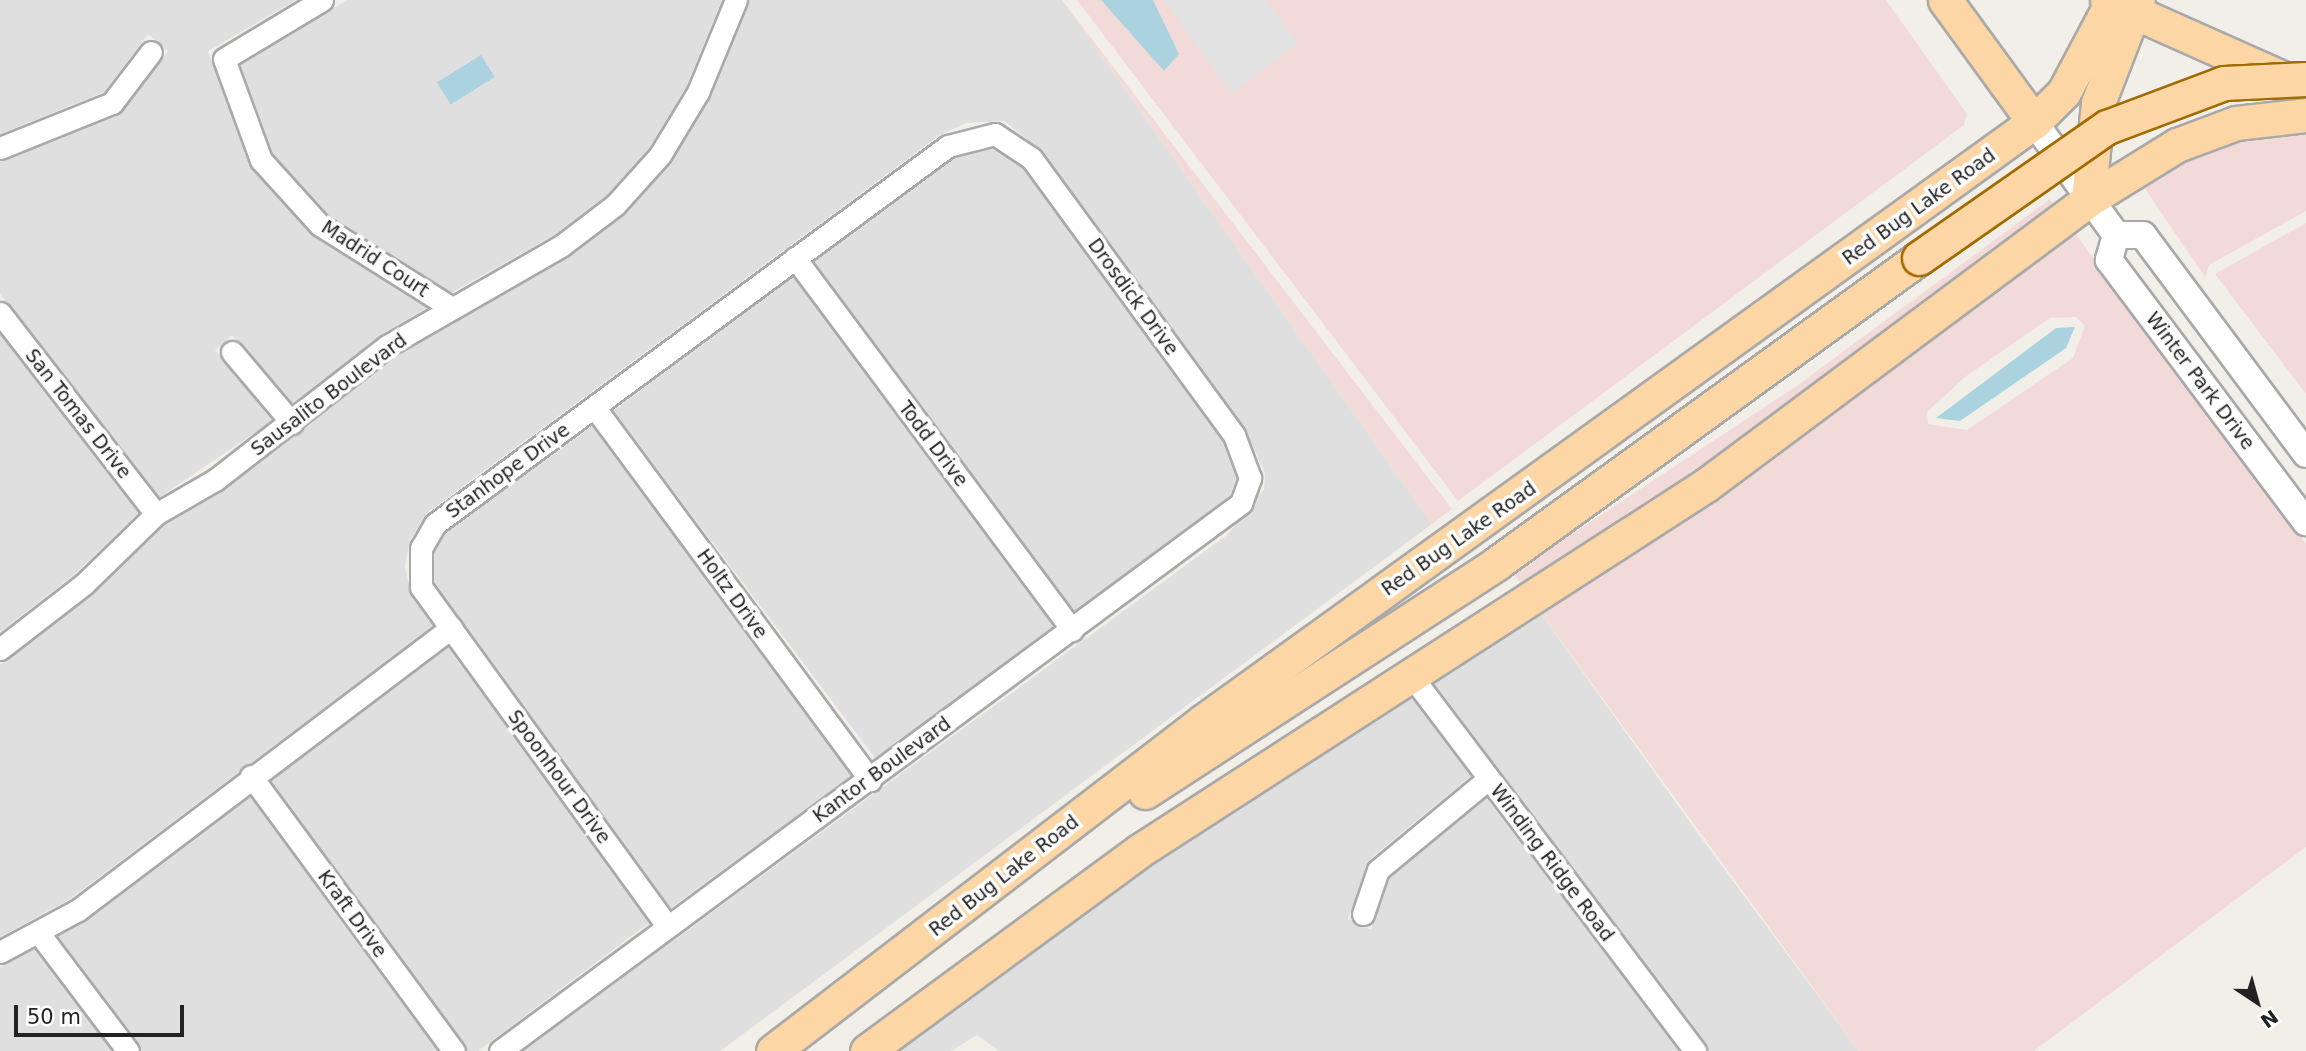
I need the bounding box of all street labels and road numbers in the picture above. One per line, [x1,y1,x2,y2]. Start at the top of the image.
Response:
street label: Red Bug Lake Road [1838,144,2000,270]
street label: Madrid Court [317,216,433,302]
street label: Drosdick Drive [1083,234,1183,360]
street label: Winter Park Drive [2141,308,2259,454]
street label: Sausalito Boulevard [247,329,411,461]
street label: San Tomas Drive [20,345,136,483]
street label: Todd Drive [894,397,972,491]
street label: Stanhope Drive [442,418,574,524]
street label: Red Bug Lake Road [1377,477,1541,601]
street label: Holtz Drive [692,545,772,643]
street label: Spoonhour Drive [503,706,615,848]
street label: Kantor Boulevard [809,712,955,828]
street label: Winding Ridge Road [1485,780,1619,946]
street label: Red Bug Lake Road [925,811,1083,941]
street label: Kraft Drive [313,866,391,962]

